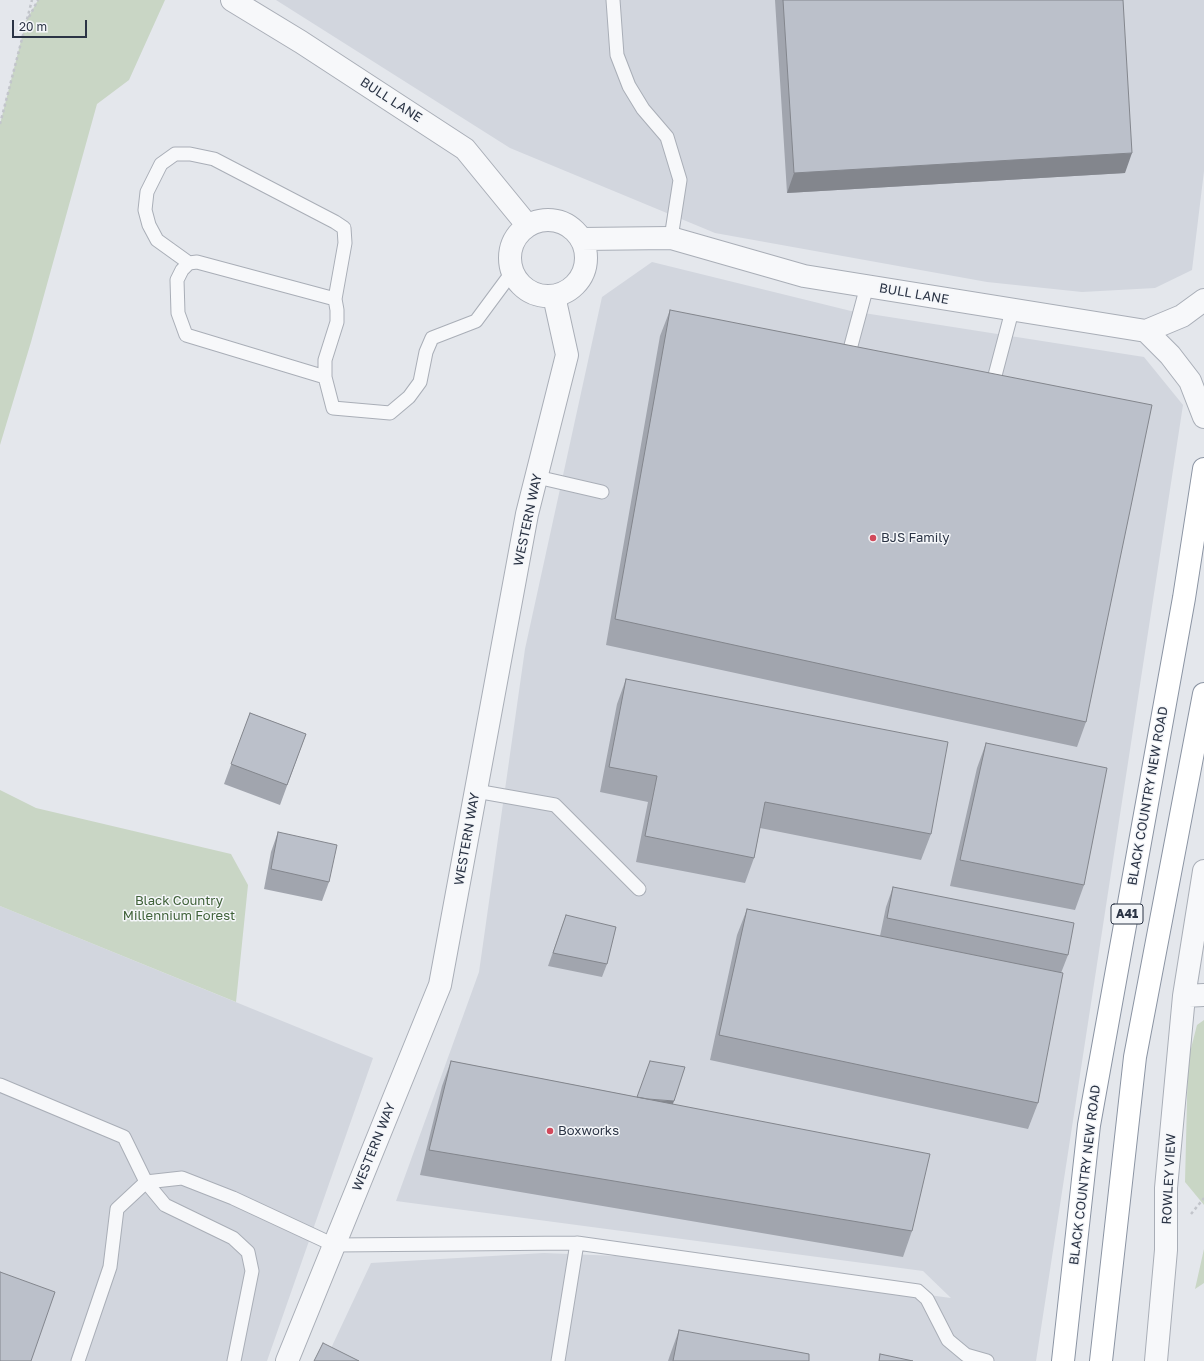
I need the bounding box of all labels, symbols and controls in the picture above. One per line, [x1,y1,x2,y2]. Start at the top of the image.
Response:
scale bar [14,12,89,38]
text: 20 m [19,19,47,34]
street label: BULL LANE [357,74,425,126]
street label: BULL LANE [878,280,950,308]
street label: WESTERN WAY [511,472,545,568]
place label: BJS Family [881,530,949,546]
marker: BJS Family [868,533,878,543]
street label: BLACK COUNTRY NEW ROAD [1125,705,1171,887]
street label: WESTERN WAY [451,791,483,887]
park label: Black Country Millennium Forest [123,893,235,924]
road number: A41 [1111,904,1143,924]
street label: BLACK COUNTRY NEW ROAD [1066,1084,1104,1266]
street label: WESTERN WAY [349,1101,399,1193]
place label: Boxworks [558,1123,619,1139]
marker: Boxworks [545,1126,555,1136]
street label: ROWLEY VIEW [1159,1133,1179,1225]

